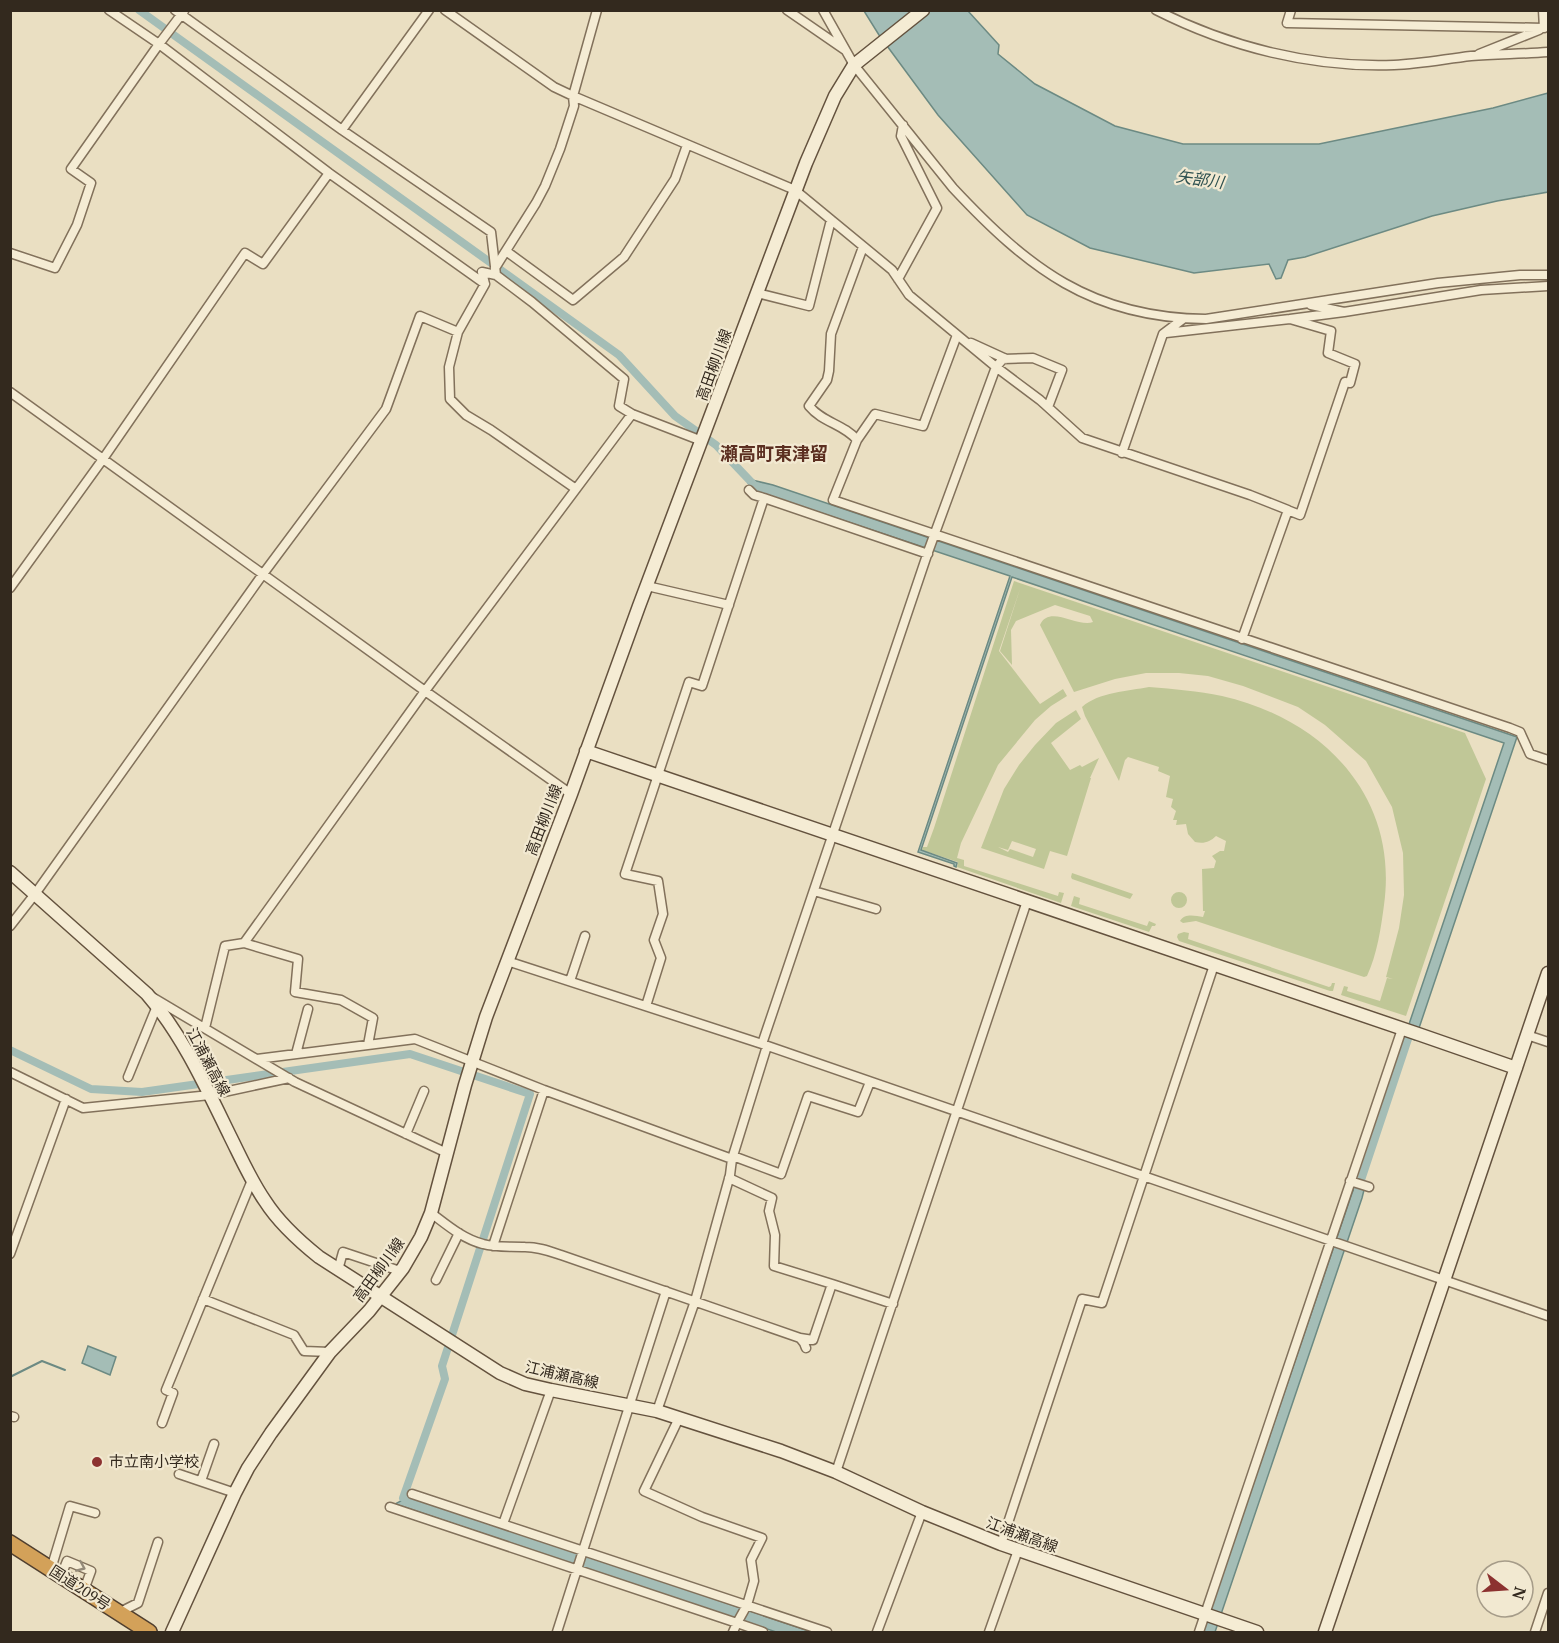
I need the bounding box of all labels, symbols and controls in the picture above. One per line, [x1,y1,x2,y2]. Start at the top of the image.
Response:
water label: 矢部川 [1175,165,1227,194]
street label: 高田柳川線 [691,326,735,403]
district label: 瀬高町東津留 [720,441,828,465]
street label: 高田柳川線 [520,781,566,858]
street label: 江浦瀬高線 [182,1024,235,1099]
street label: 高田柳川線 [348,1233,408,1306]
street label: 江浦瀬高線 [523,1356,601,1392]
place label: 市立南小学校 [109,1451,199,1471]
marker: 市立南小学校 [90,1455,104,1469]
street label: 江浦瀬高線 [984,1512,1061,1556]
north arrow [1475,1559,1535,1619]
street label: 国道209号 [46,1560,115,1614]
one-way arrow [74,1560,85,1572]
text: N [1507,1584,1532,1602]

